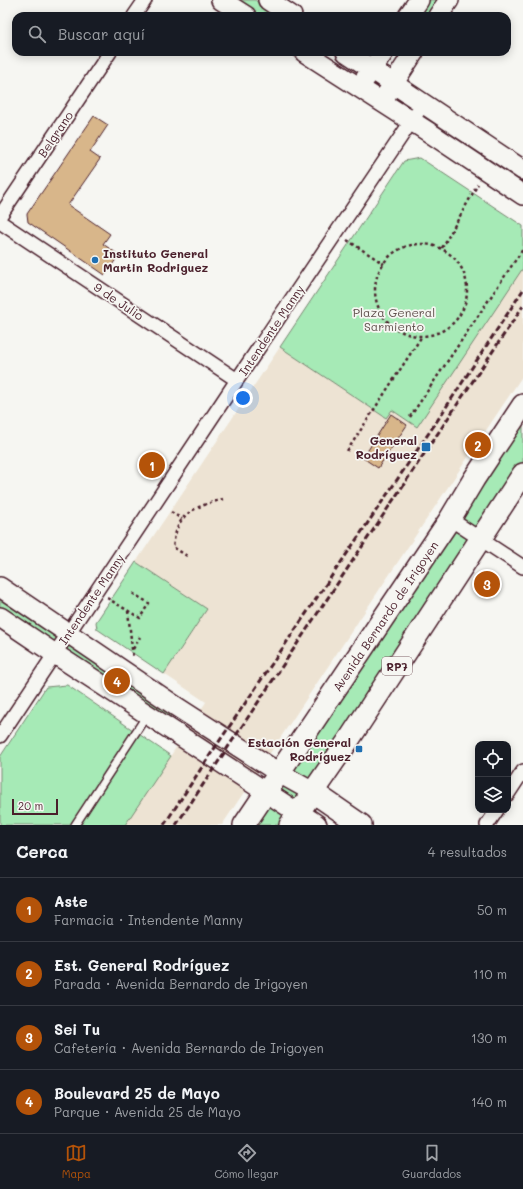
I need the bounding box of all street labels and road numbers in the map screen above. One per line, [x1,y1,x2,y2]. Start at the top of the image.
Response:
street label: Belgrano [34,108,76,160]
street label: 9 de Julio [91,278,147,324]
street label: Intendente Manny [235,282,307,378]
street label: Avenida Bernardo de Irigoyen [329,538,441,694]
street label: Intendente Manny [55,551,127,647]
road number: RP7 [382,657,412,675]

